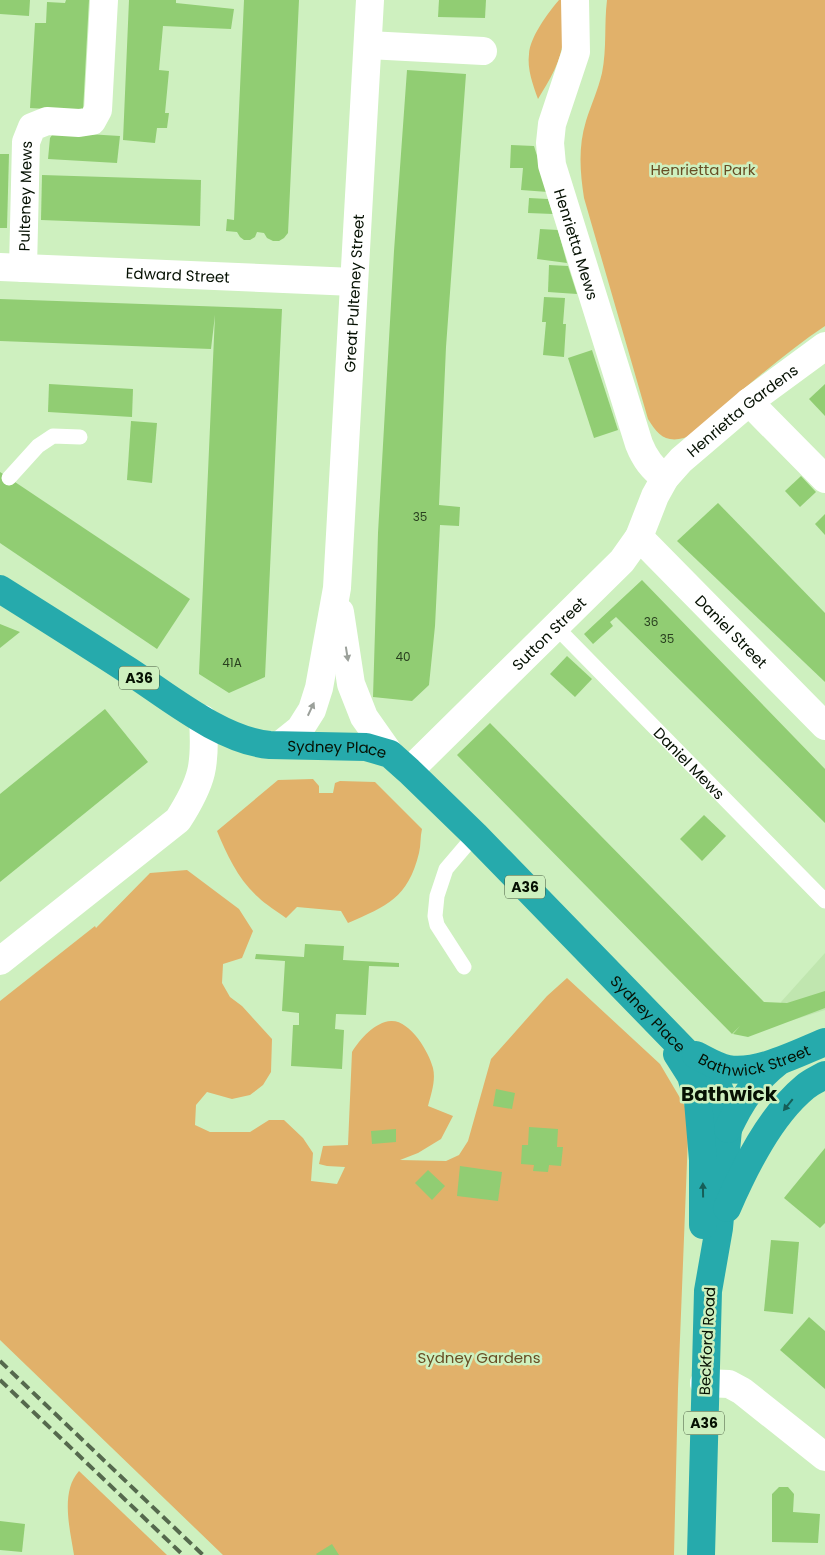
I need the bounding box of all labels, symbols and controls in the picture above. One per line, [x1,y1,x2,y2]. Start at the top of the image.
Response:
street label: Pulteney Mews [13,140,37,252]
park label: Henrietta Park [650,159,756,180]
street label: Henrietta Mews [549,186,604,303]
street label: Great Pulteney Street [339,214,368,373]
street label: Edward Street [125,262,230,287]
street label: Henrietta Gardens [682,359,802,461]
house number: 35 [413,508,427,525]
street label: Daniel Street [691,590,772,672]
street label: Sutton Street [507,592,590,675]
house number: 36 [644,613,658,630]
house number: 35 [660,630,674,647]
one-way arrow [343,646,351,662]
house number: 40 [395,648,411,665]
house number: 41A [222,654,242,671]
road number: A36 [119,666,159,690]
one-way arrow [308,702,316,716]
street label: Daniel Mews [649,722,730,804]
street label: Sydney Place [287,735,389,763]
road number: A36 [505,876,545,899]
street label: Sydney Place [606,970,691,1057]
street label: Bathwick Street [695,1039,813,1080]
district label: Bathwick [681,1080,778,1108]
one-way arrow [782,1098,793,1111]
one-way arrow [699,1182,707,1198]
street label: Beckford Road [694,1286,720,1396]
park label: Sydney Gardens [417,1347,541,1368]
road number: A36 [684,1412,724,1435]

